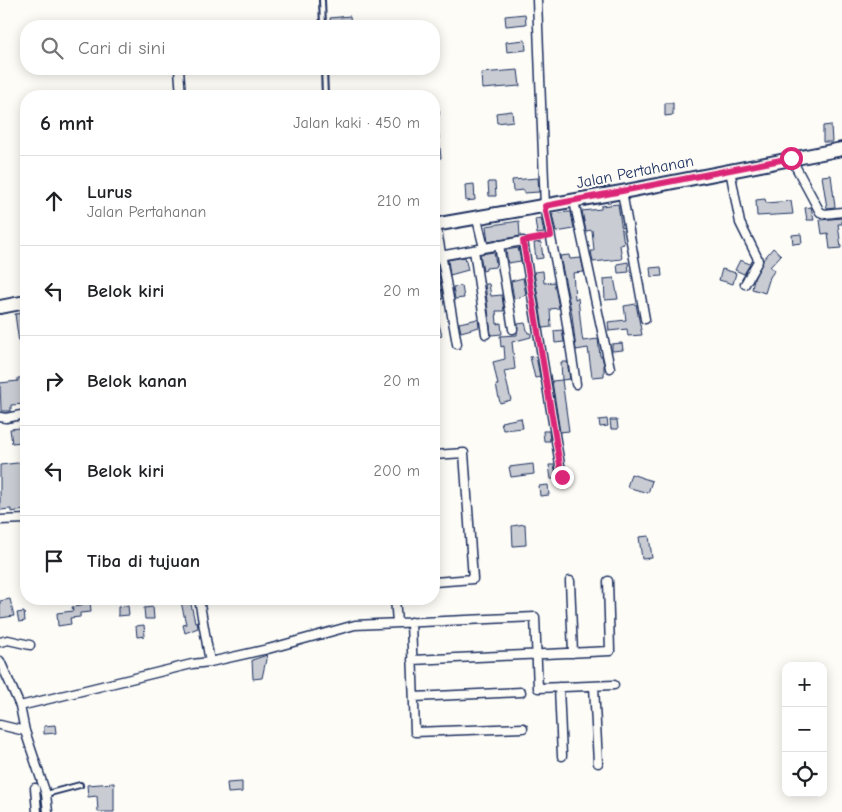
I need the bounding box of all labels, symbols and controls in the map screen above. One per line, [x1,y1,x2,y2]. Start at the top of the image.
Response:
search box [20,20,440,75]
icon: search [38,34,66,62]
text: Cari di sini [78,37,165,59]
text: 6 mnt [40,111,93,135]
text: Jalan kaki · 450 m [293,114,420,132]
route start [780,147,803,170]
street label: Jalan Pertahanan [575,152,695,192]
text: Lurus [87,181,132,203]
icon: ahead [40,187,68,215]
text: 210 m [377,192,420,210]
text: Jalan Pertahanan [87,203,206,221]
icon: left [40,277,68,305]
text: Belok kiri [87,280,164,302]
text: 20 m [383,282,420,300]
icon: right [40,367,68,395]
text: Belok kanan [87,370,187,392]
text: 20 m [383,372,420,390]
icon: left [40,457,68,485]
text: Belok kiri [87,460,164,482]
text: 200 m [374,462,420,480]
route end [551,466,574,489]
icon: arrive [40,547,68,575]
text: Tiba di tujuan [87,550,200,572]
map controls [782,662,827,797]
button: + [782,662,827,707]
button: − [782,707,827,752]
button: locate [782,752,827,797]

